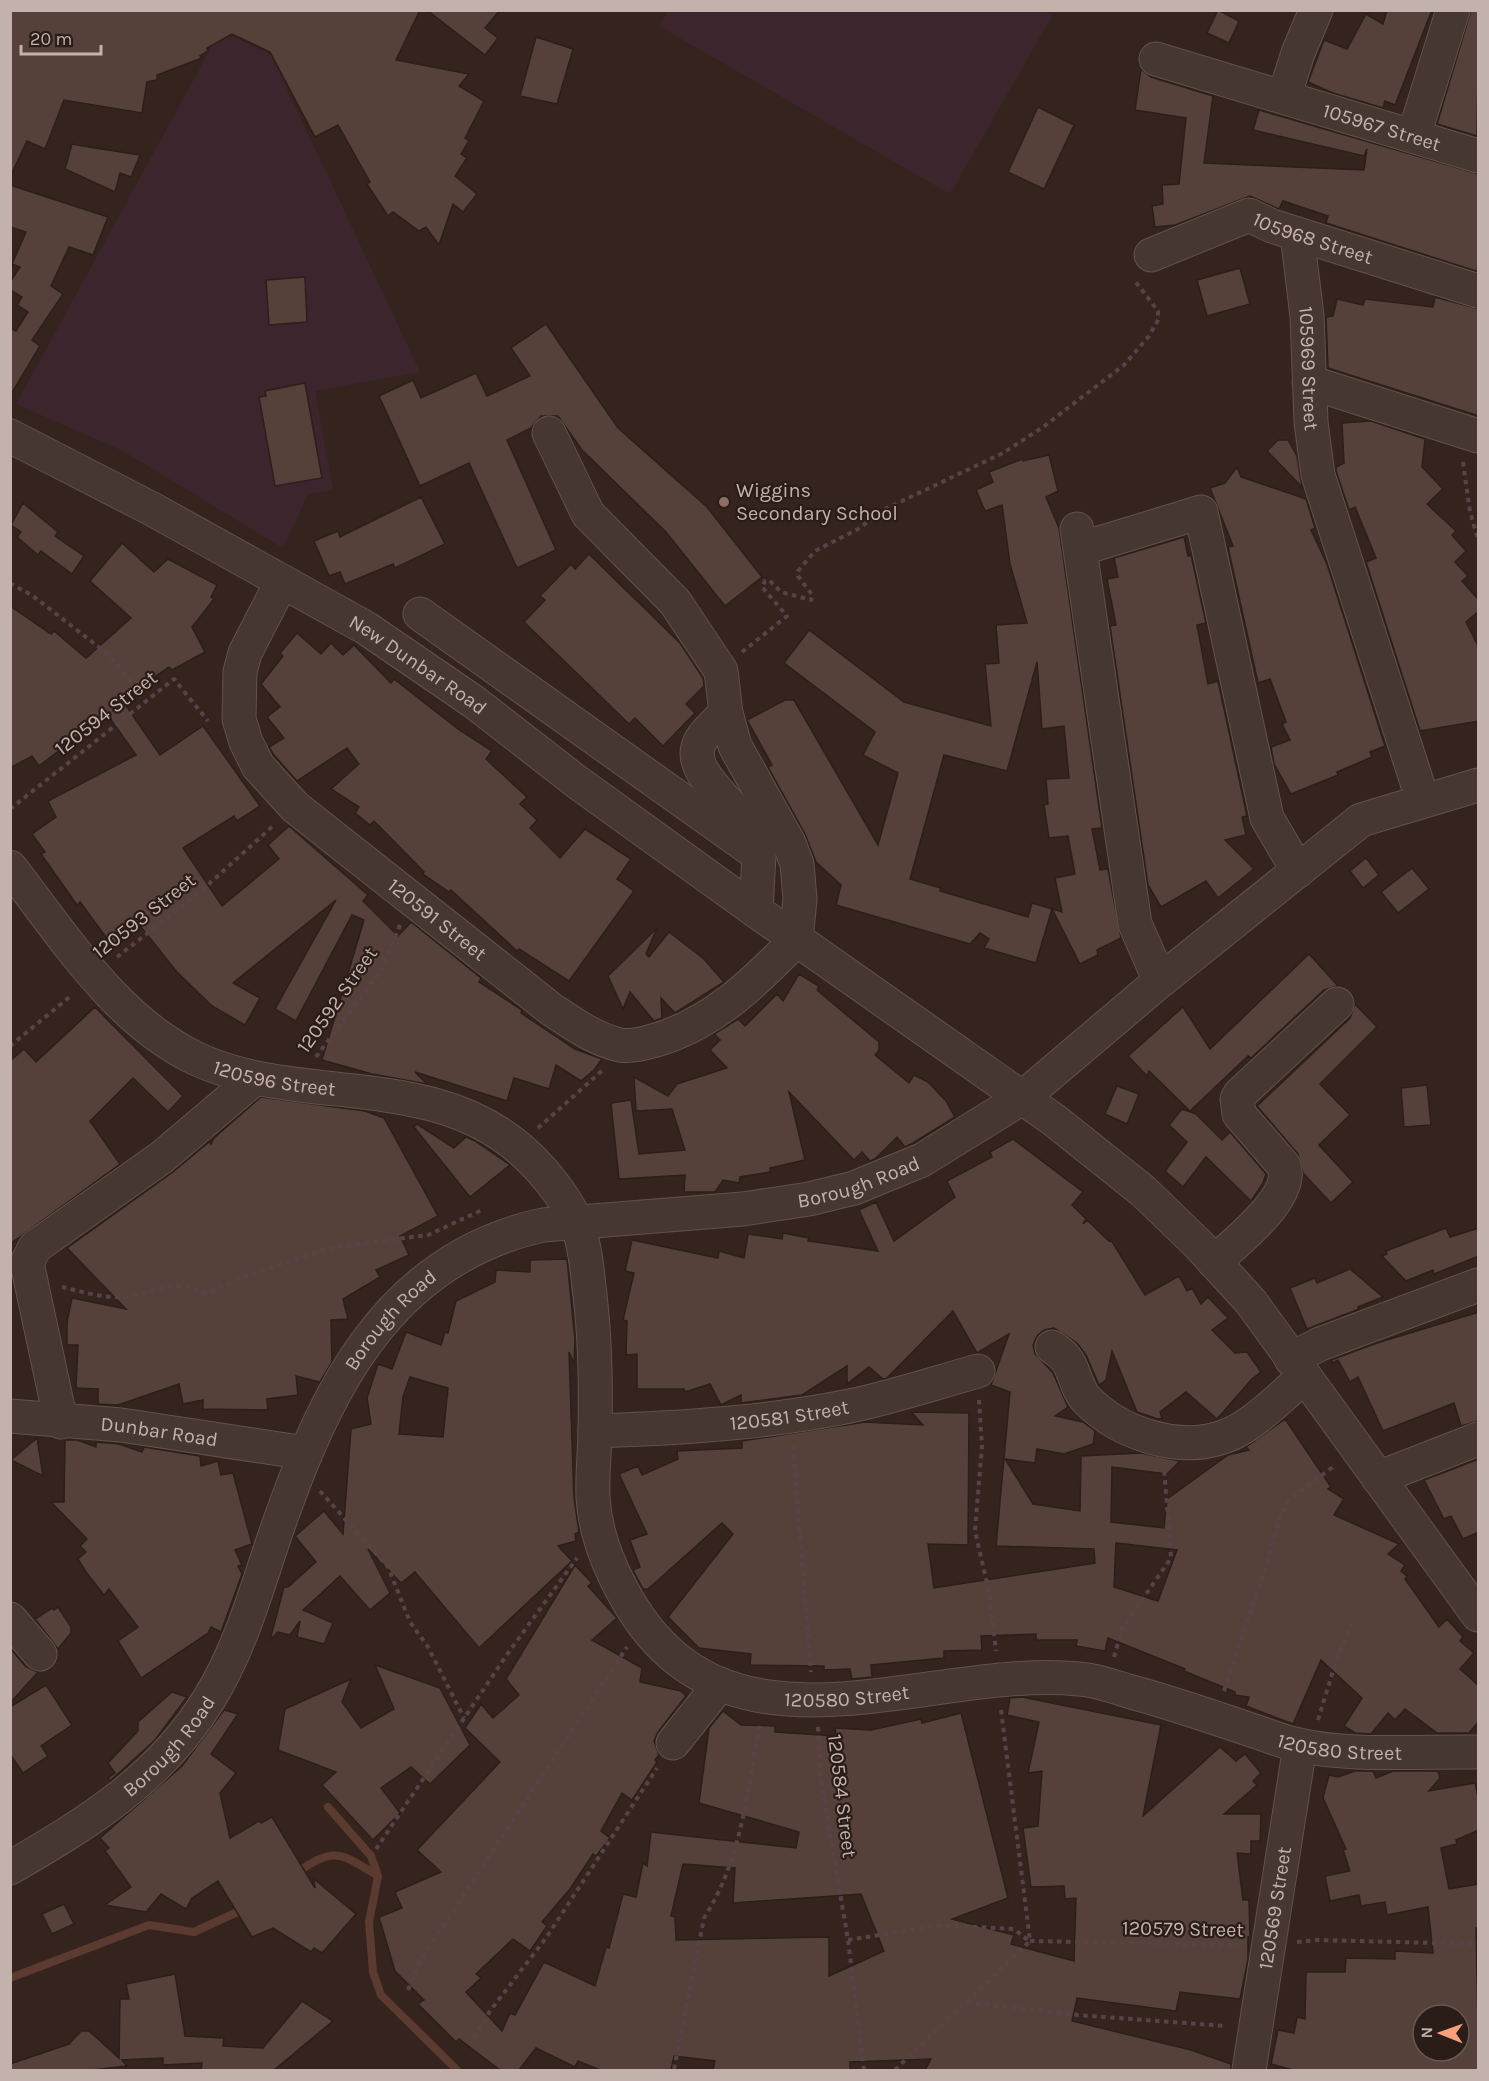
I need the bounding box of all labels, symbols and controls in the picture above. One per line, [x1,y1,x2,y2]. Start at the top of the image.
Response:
scale bar [21,18,100,56]
text: 20 m [30,28,72,50]
street label: 105967 Street [1320,98,1444,156]
street label: 105968 Street [1249,207,1376,269]
street label: 105969 Street [1294,305,1324,432]
place label: Wiggins Secondary School [736,479,898,525]
marker: Wiggins Secondary School [717,495,731,509]
street label: New Dunbar Road [345,610,492,719]
street label: 120594 Street [50,666,162,760]
street label: 120593 Street [88,868,200,963]
street label: 120591 Street [383,873,492,966]
street label: 120592 Street [292,942,382,1057]
street label: 120596 Street [210,1055,337,1100]
street label: Borough Road [796,1151,923,1212]
street label: Borough Road [339,1264,441,1374]
street label: 120581 Street [729,1395,851,1435]
street label: Dunbar Road [100,1412,219,1451]
street label: 120580 Street [783,1680,911,1711]
street label: Borough Road [118,1691,220,1801]
street label: 120580 Street [1274,1728,1402,1764]
street label: 120584 Street [823,1733,861,1860]
street label: 120569 Street [1253,1844,1296,1971]
street label: 120579 Street [1122,1916,1245,1942]
north arrow [1411,2003,1471,2063]
text: N [1417,2027,1436,2039]

